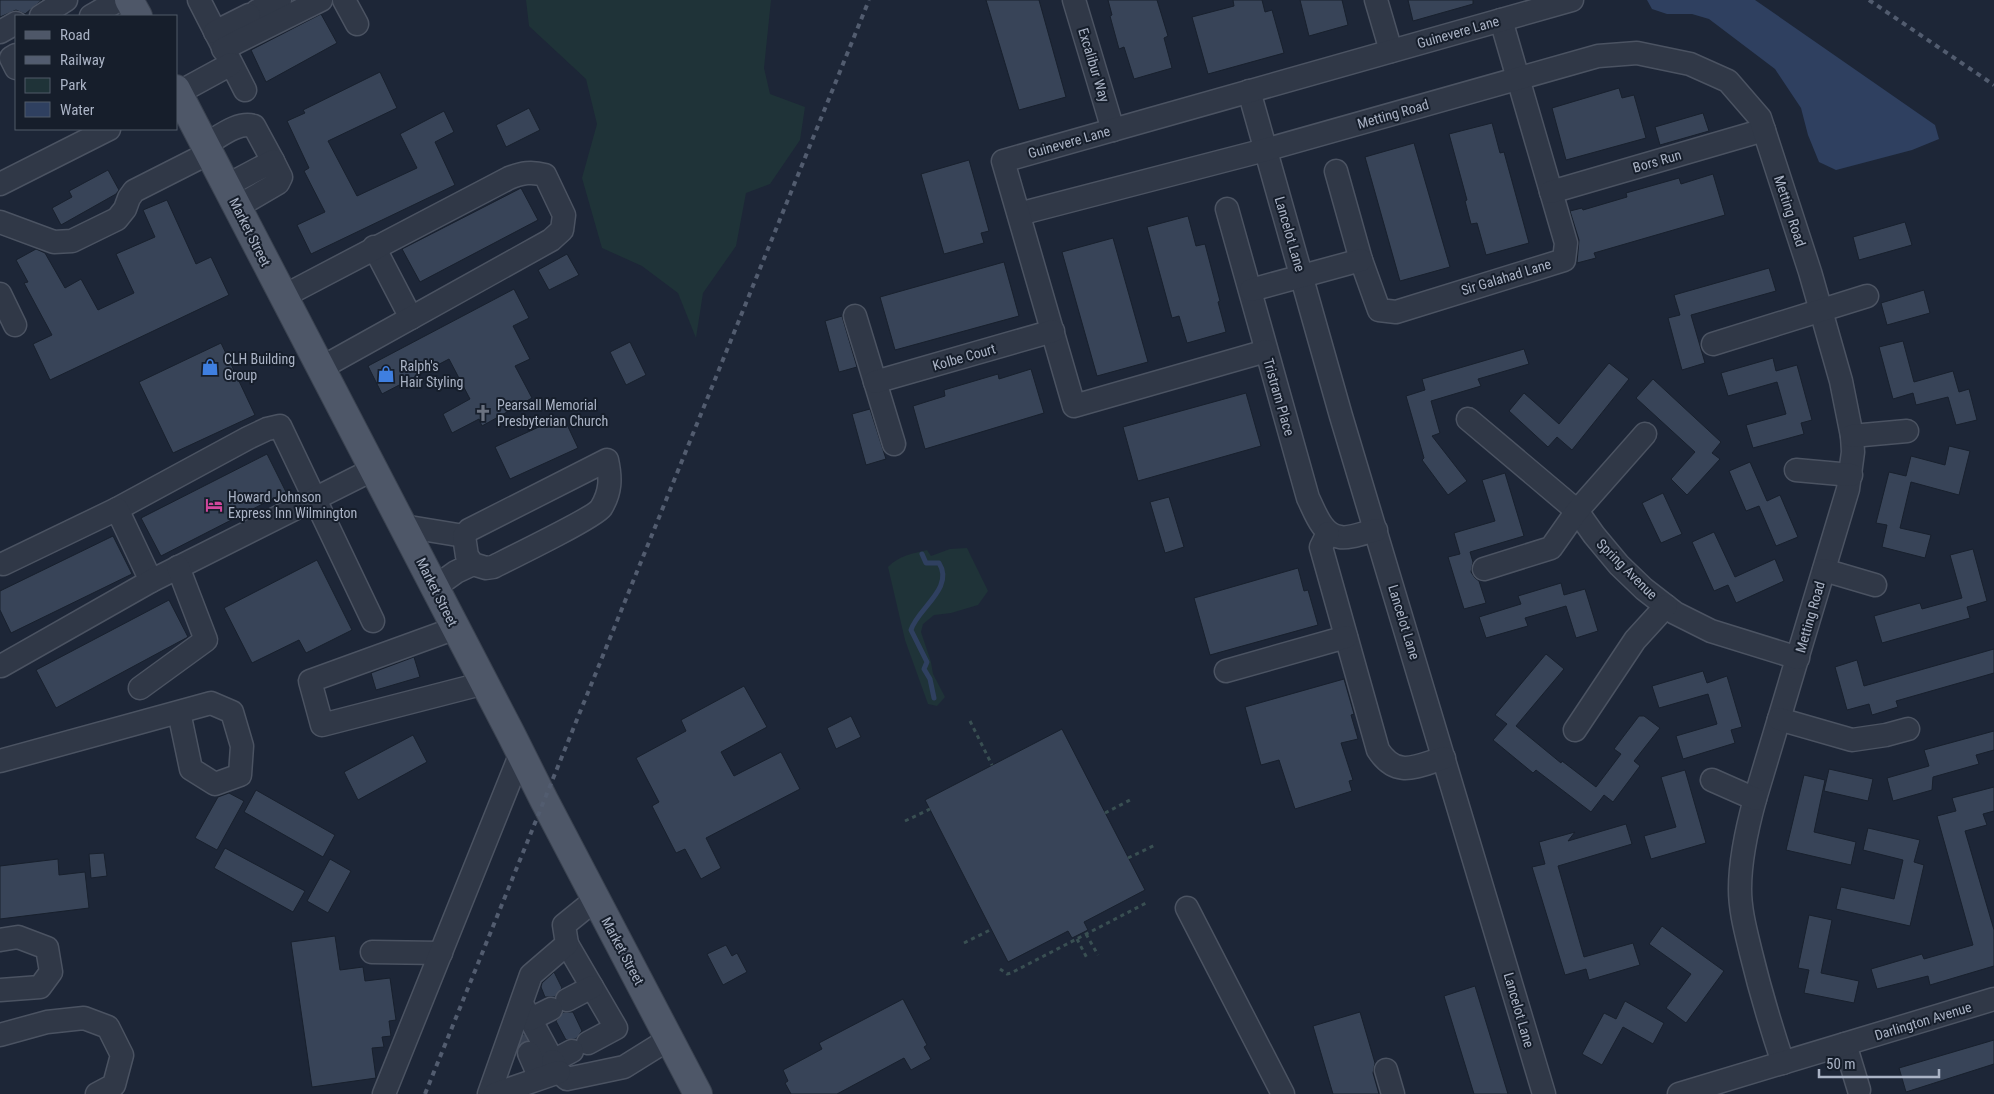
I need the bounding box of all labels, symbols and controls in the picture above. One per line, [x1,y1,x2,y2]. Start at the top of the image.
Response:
street label: Guinevere Lane [1415,13,1501,51]
legend [15,15,178,130]
text: Road [60,26,90,44]
street label: Excalibur Way [1075,26,1113,104]
text: Railway [60,51,105,69]
text: Park [60,76,87,94]
street label: Metting Road [1355,96,1431,132]
text: Water [60,101,95,119]
street label: Guinevere Lane [1026,123,1112,161]
street label: Bors Run [1631,146,1683,176]
street label: Metting Road [1771,174,1809,248]
street label: Market Street [226,195,274,269]
street label: Lancelot Lane [1272,195,1308,274]
street label: Sir Galahad Lane [1459,256,1553,298]
street label: Kolbe Court [931,340,997,374]
place label: CLH Building Group [224,351,295,383]
street label: Tristram Place [1260,356,1298,438]
shop icon: CLH Building Group [200,357,220,377]
place label: Ralph's Hair Styling [400,358,463,390]
shop icon: Ralph's Hair Styling [376,364,396,384]
place label: Pearsall Memorial Presbyterian Church [497,397,608,429]
church icon: Pearsall Memorial Presbyterian Church [473,403,493,423]
place label: Howard Johnson Express Inn Wilmington [228,489,357,521]
hotel icon: Howard Johnson Express Inn Wilmington [204,495,224,515]
street label: Spring Avenue [1593,535,1661,603]
street label: Market Street [413,555,461,629]
street label: Metting Road [1792,579,1828,655]
street label: Lancelot Lane [1385,583,1423,662]
street label: Market Street [598,914,648,988]
street label: Lancelot Lane [1501,971,1537,1050]
street label: Darlington Avenue [1873,999,1974,1043]
scale bar [1819,1046,1939,1078]
text: 50 m [1826,1055,1856,1073]

